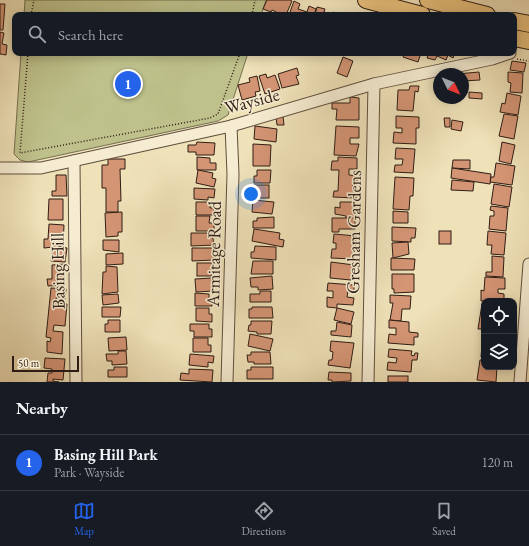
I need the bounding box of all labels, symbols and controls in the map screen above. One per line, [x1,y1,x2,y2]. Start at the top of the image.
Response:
search box [12,12,517,56]
icon: search [26,23,48,45]
text: Search here [58,25,123,44]
north arrow [433,68,469,104]
pin: 1 [115,69,141,99]
street label: Wayside [222,82,282,119]
street label: Gresham Gardens [341,170,366,294]
your location [241,184,261,204]
street label: Armitage Road [201,200,226,308]
street label: Basing Hill [45,233,70,309]
map controls [481,298,517,370]
button: locate [481,298,517,334]
button: layers [481,334,517,370]
scale bar [12,354,79,373]
text: 50 m [18,356,39,370]
text: Nearby [16,397,68,419]
text: Basing Hill Park [54,445,158,464]
text: 1 [26,454,32,471]
text: 120 m [482,454,513,471]
text: Park · Wayside [54,464,124,481]
tab: Map [73,500,95,538]
tab: Directions [242,500,286,538]
tab: Saved [432,500,456,538]

